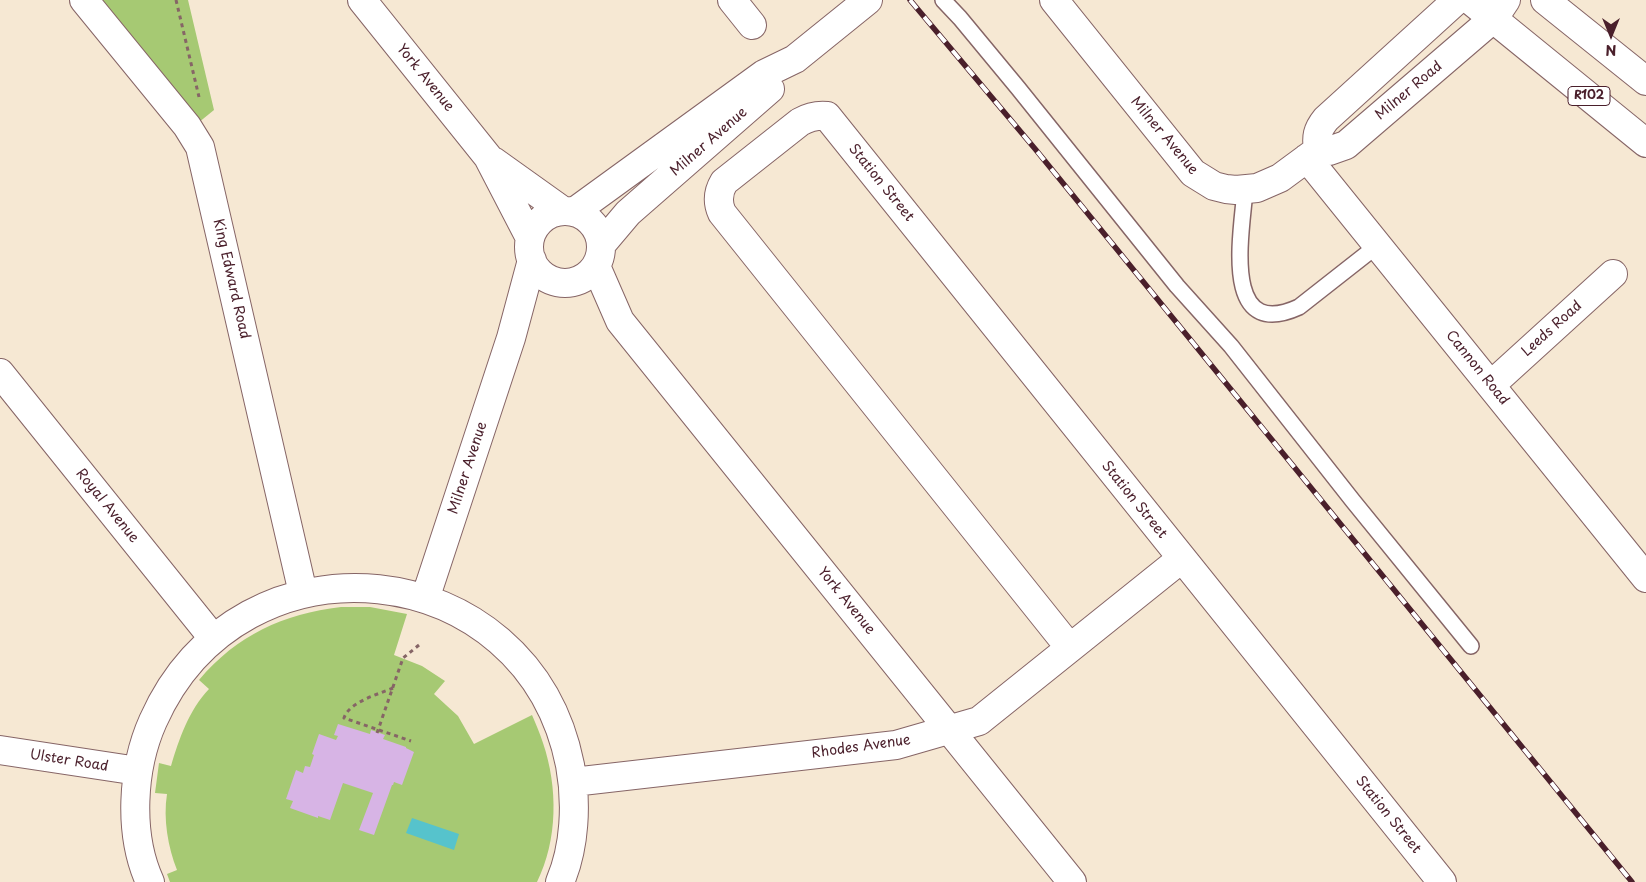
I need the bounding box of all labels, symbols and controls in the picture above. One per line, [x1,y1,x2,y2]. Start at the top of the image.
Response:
north arrow [1586,10,1636,60]
text: N [1605,40,1617,61]
street label: York Avenue [393,41,457,115]
street label: Milner Road [1372,58,1446,124]
road number: R102 [1568,86,1610,105]
street label: Milner Avenue [1127,94,1201,178]
street label: Milner Avenue [667,104,751,180]
street label: Station Street [845,141,917,225]
street label: King Edward Road [209,217,253,341]
street label: Leeds Road [1518,298,1586,360]
street label: Cannon Road [1442,327,1512,409]
street label: Milner Avenue [445,420,491,516]
street label: Station Street [1098,458,1170,542]
street label: Royal Avenue [72,466,142,546]
street label: York Avenue [814,564,878,638]
street label: Rhodes Avenue [810,732,912,762]
street label: Ulster Road [29,747,109,775]
street label: Station Street [1352,773,1424,857]

